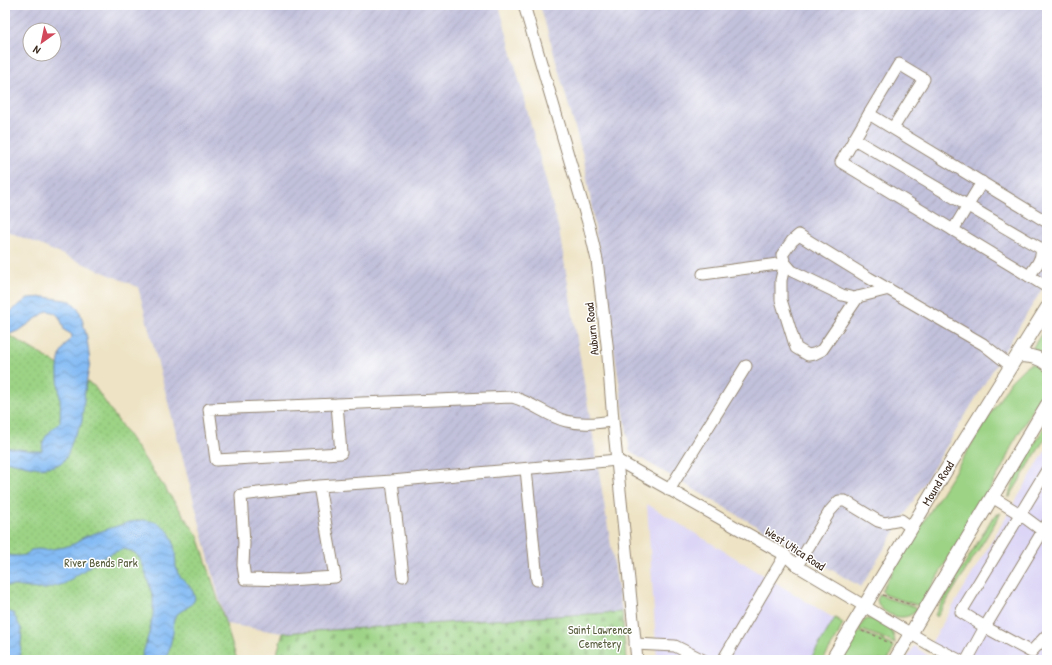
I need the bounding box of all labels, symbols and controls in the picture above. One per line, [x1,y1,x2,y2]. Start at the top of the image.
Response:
north arrow [22,22,62,62]
text: N [30,43,43,58]
street label: Auburn Road [580,302,603,356]
street label: Mound Road [918,457,958,509]
street label: West Utica Road [762,523,829,575]
park label: River Bends Park [64,554,138,571]
park label: Saint Lawrence Cemetery [568,621,632,652]

